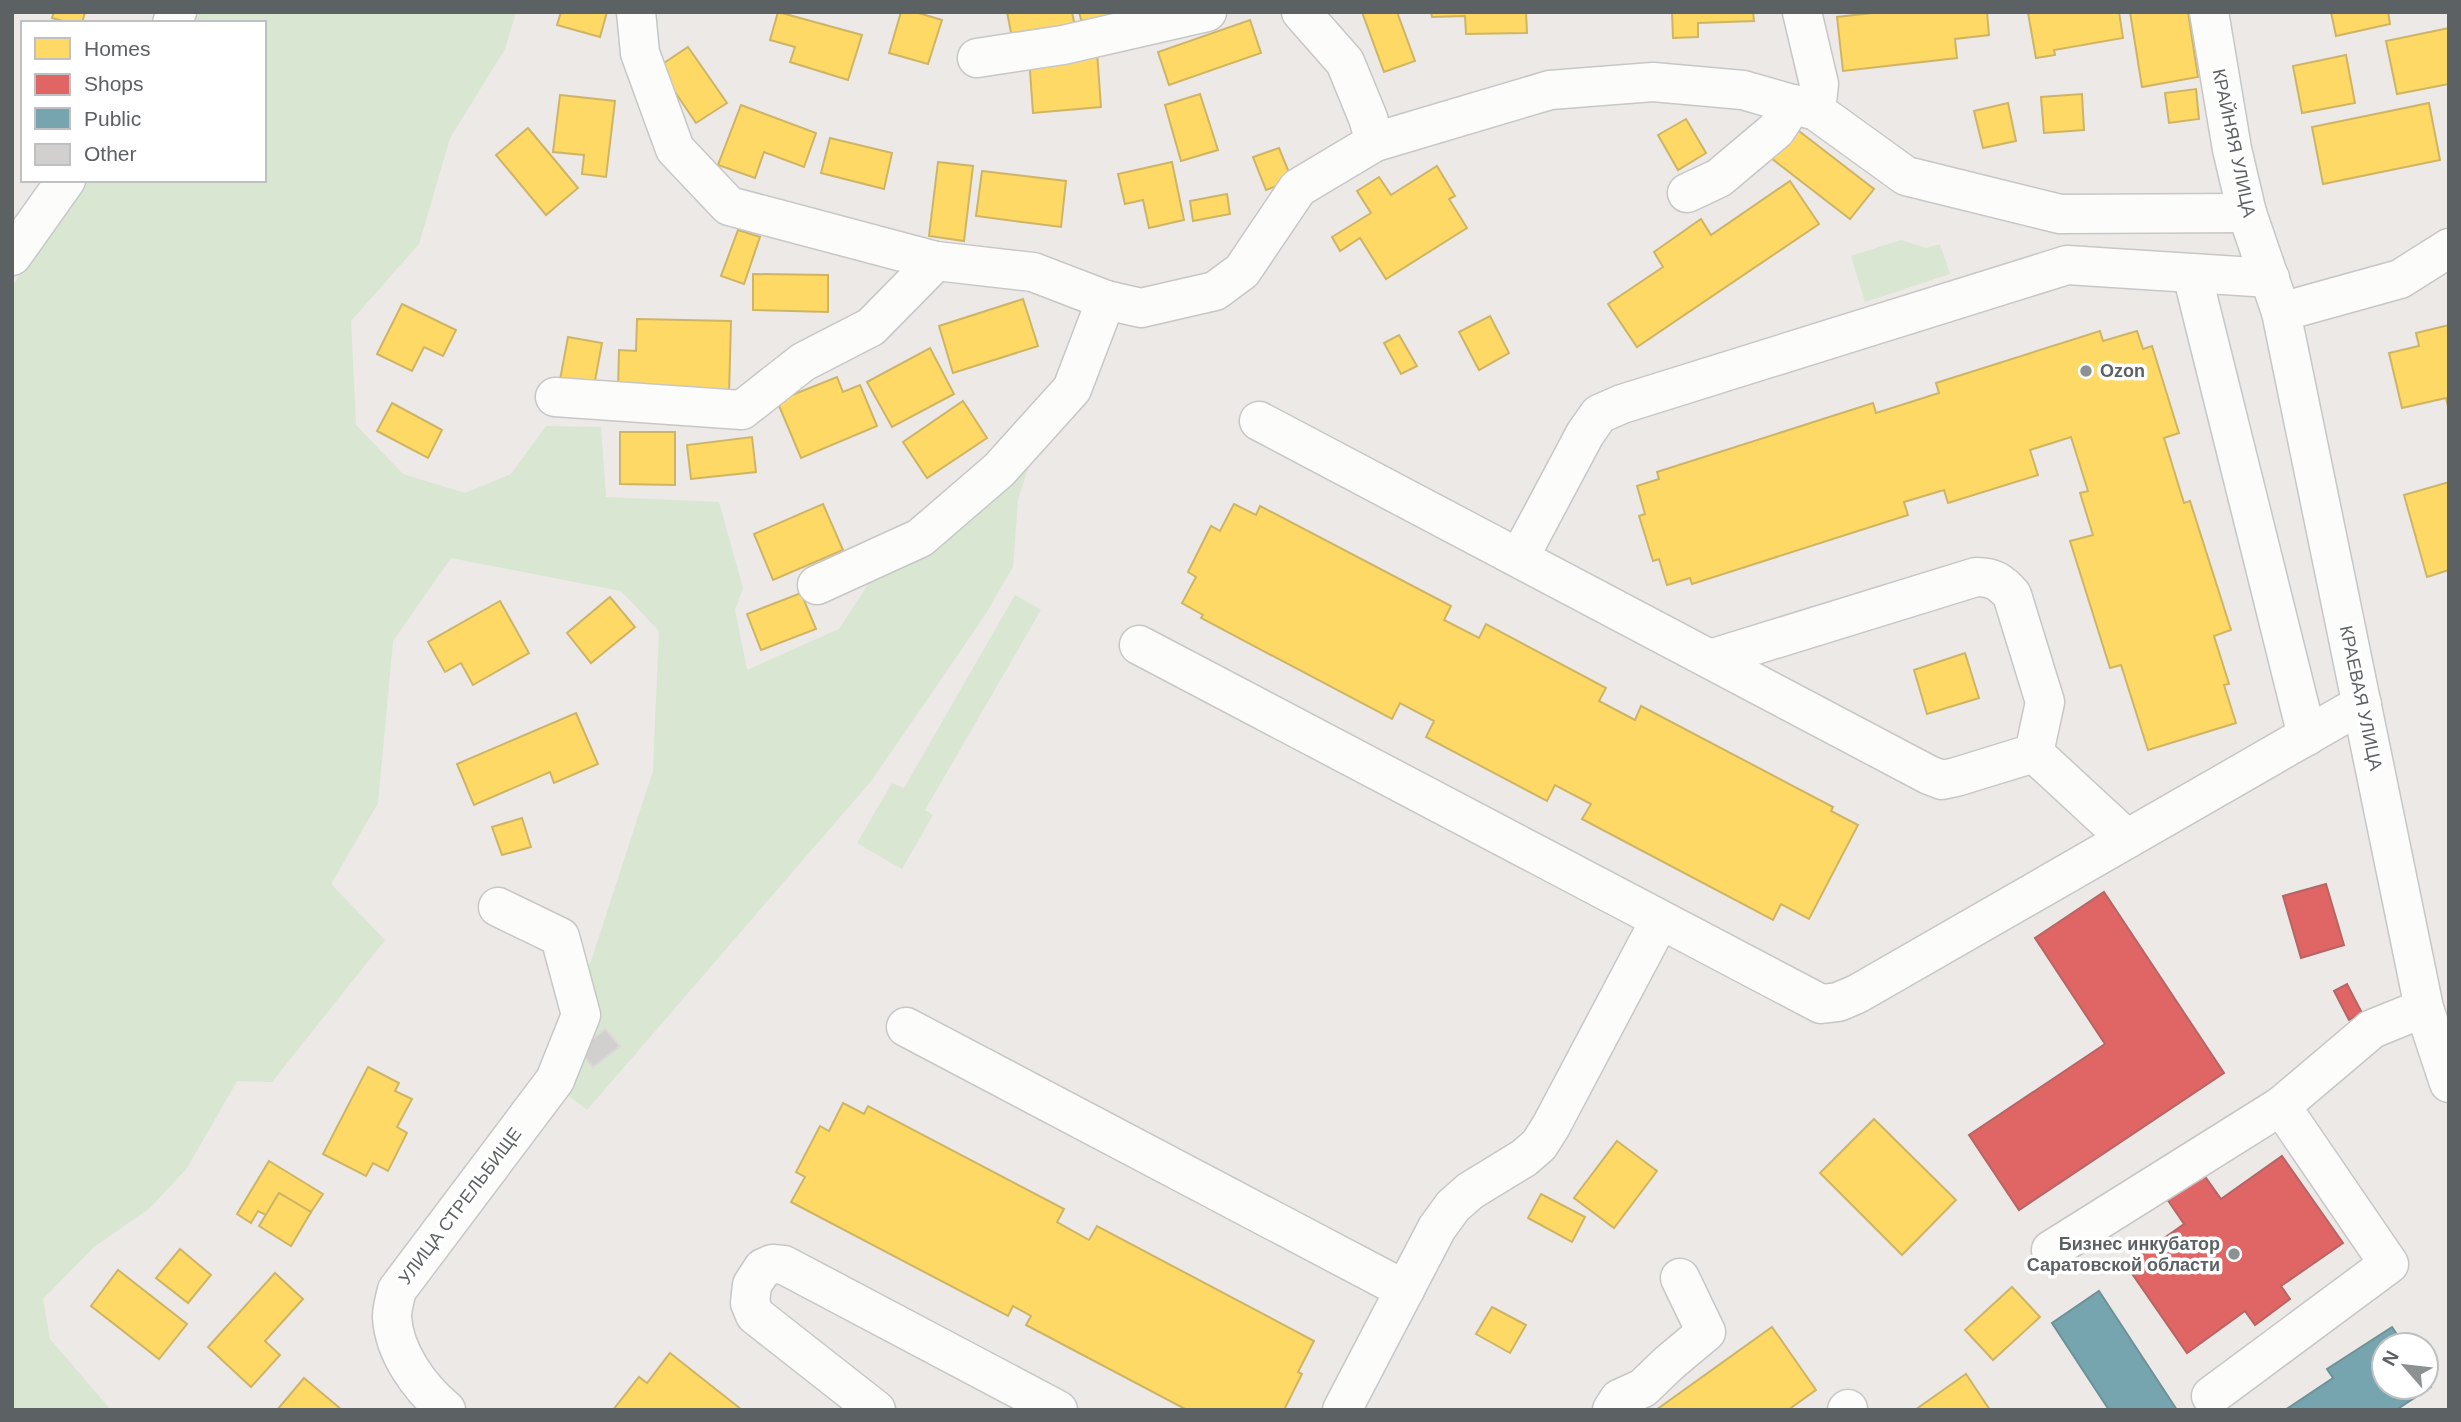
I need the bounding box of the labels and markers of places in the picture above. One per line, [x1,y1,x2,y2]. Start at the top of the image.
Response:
place label: Ozon [2100,361,2145,381]
marker: Ozon [2078,363,2094,379]
place label: Бизнес инкубатор Саратовской области [2027,1234,2220,1275]
marker: Бизнес инкубатор Саратовской области [2226,1246,2242,1262]

